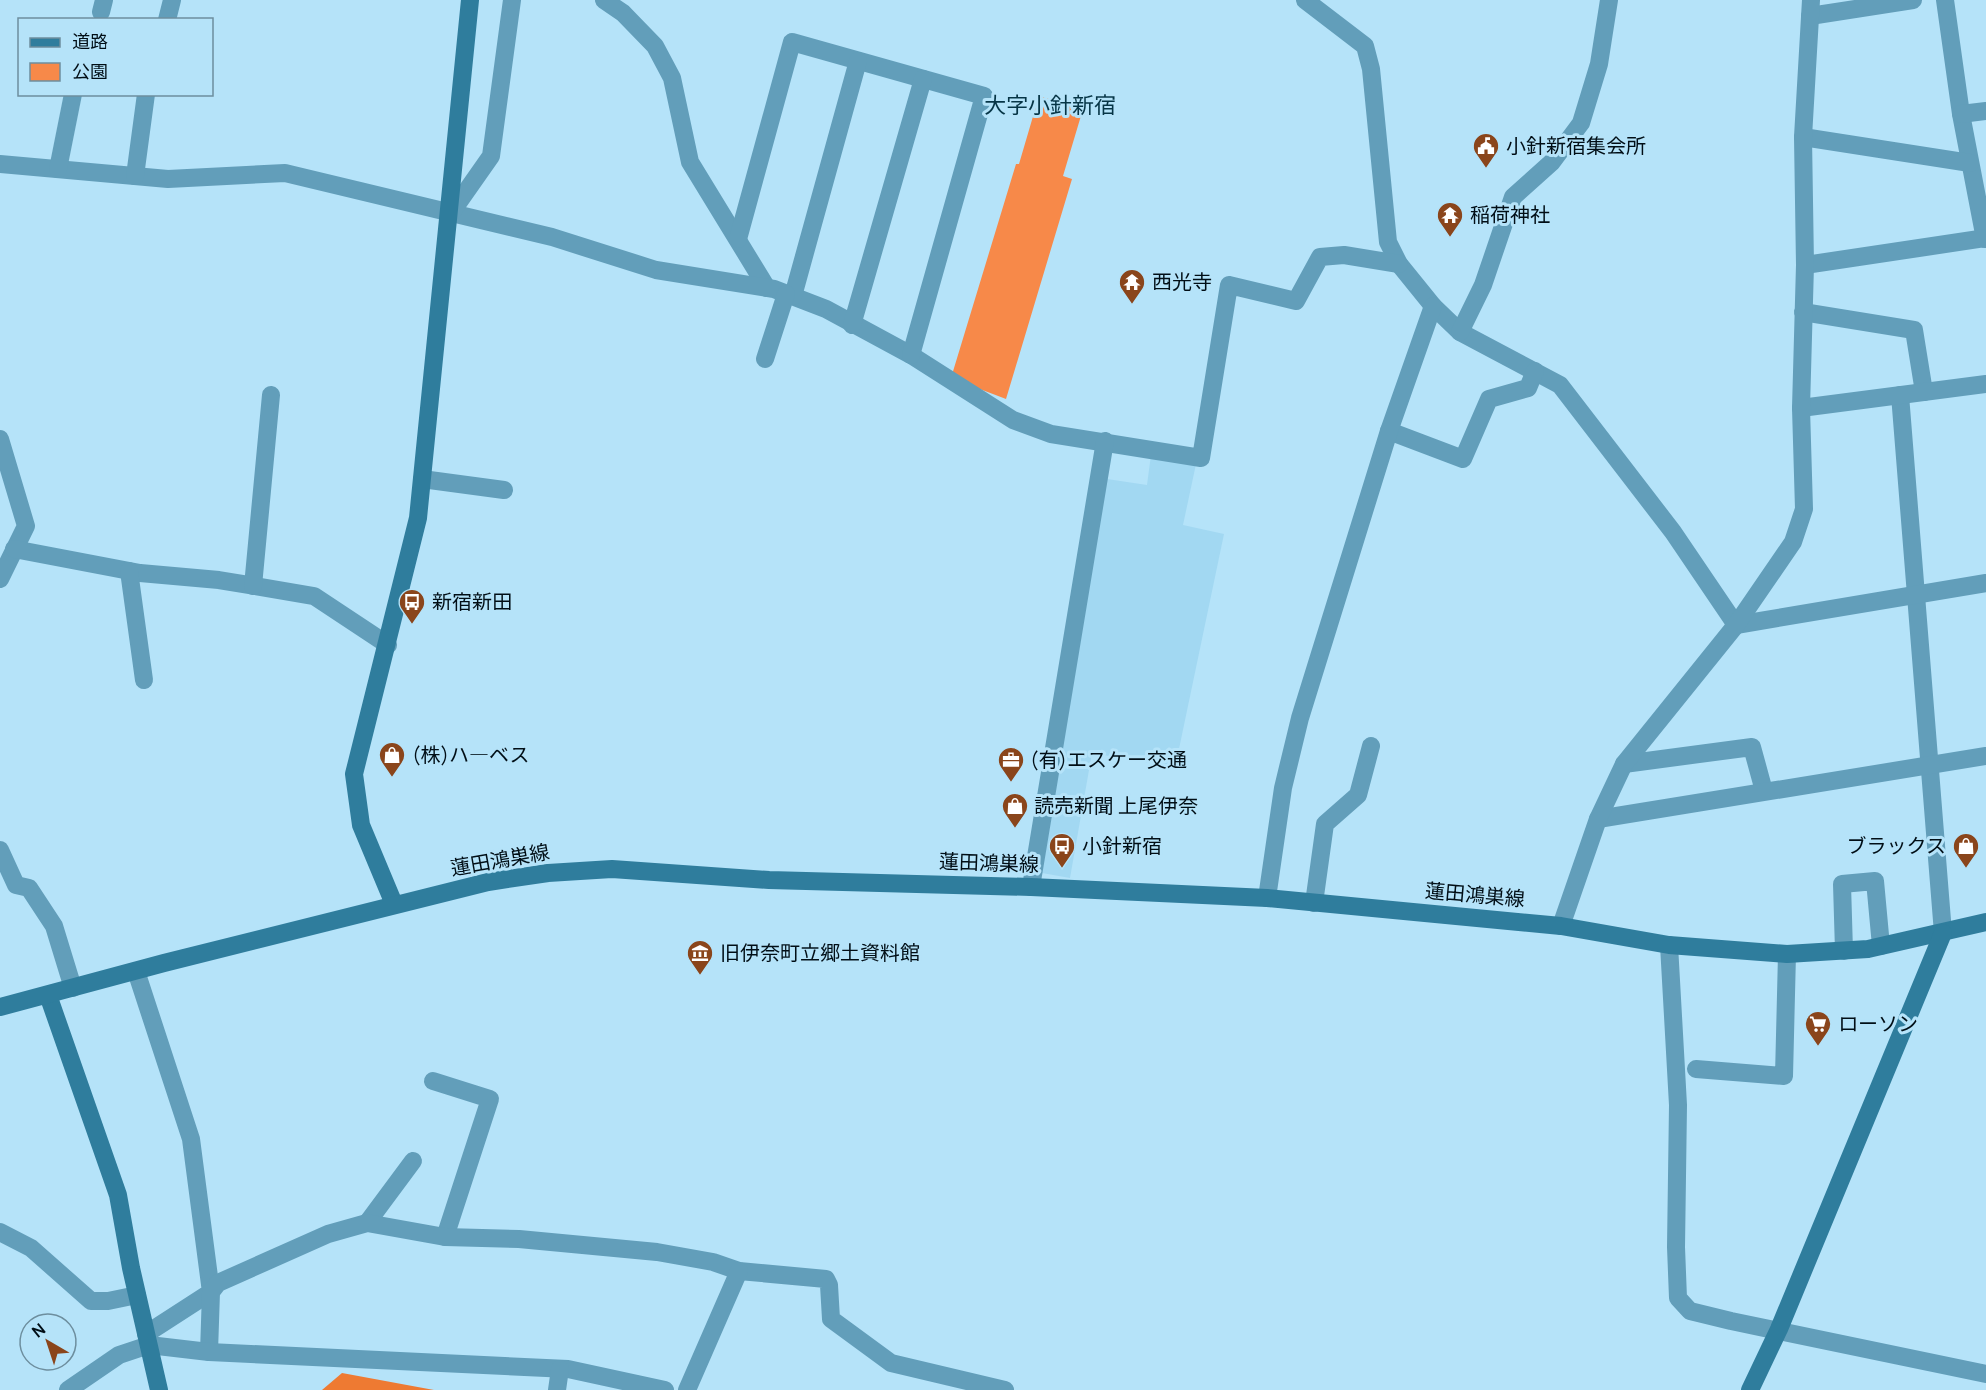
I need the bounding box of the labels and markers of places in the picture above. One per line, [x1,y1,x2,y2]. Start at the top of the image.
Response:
public building icon: 小針新宿集会所 [1471,131,1501,169]
place label: 小針新宿集会所 [1506,132,1646,159]
temple icon: 稲荷神社 [1435,200,1465,238]
place label: 稲荷神社 [1470,201,1550,228]
temple icon: 西光寺 [1117,267,1147,305]
place label: 西光寺 [1152,268,1212,295]
bus stop icon: 新宿新田 [397,587,427,625]
place label: 新宿新田 [432,588,512,615]
shop icon: (株)ハ―ベス [377,740,407,778]
place label: (株)ハ―ベス [412,741,529,768]
office icon: (有)エスケー交通 [996,745,1026,783]
place label: (有)エスケー交通 [1030,746,1187,773]
shop icon: 読売新聞 上尾伊奈 [1000,791,1030,829]
place label: 読売新聞 上尾伊奈 [1034,792,1198,819]
bus stop icon: 小針新宿 [1047,831,1077,869]
shop icon: ブラックス [1951,831,1981,869]
place label: 小針新宿 [1082,832,1162,859]
place label: ブラックス [1847,832,1946,859]
museum icon: 旧伊奈町立郷土資料館 [685,938,715,976]
place label: 旧伊奈町立郷土資料館 [720,939,920,966]
supermarket icon: ローソン [1803,1009,1833,1047]
place label: ローソン [1838,1010,1918,1037]

